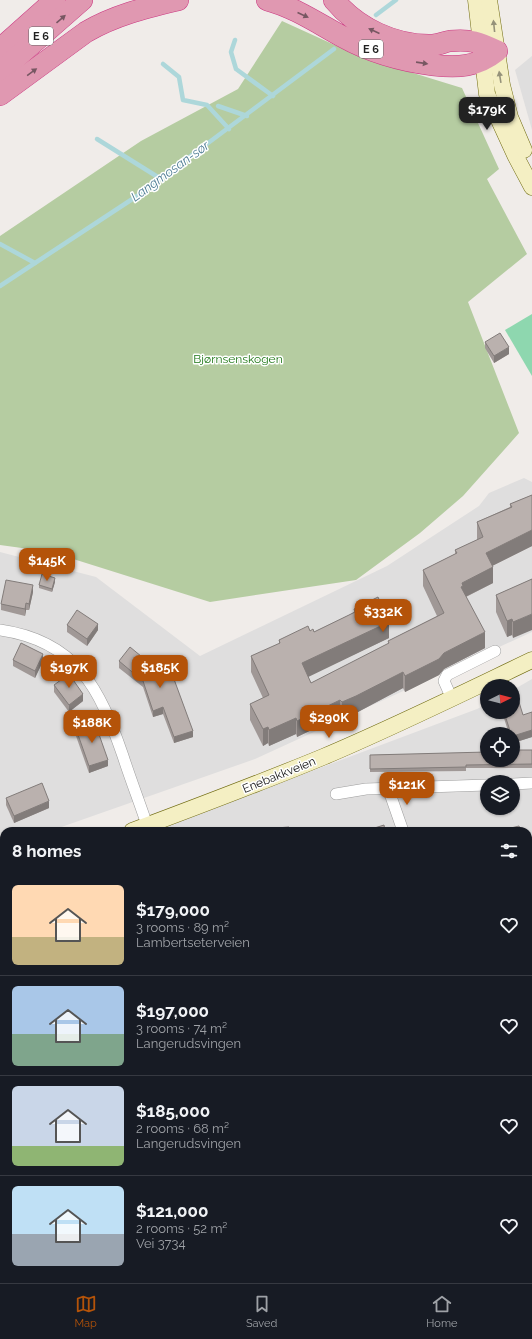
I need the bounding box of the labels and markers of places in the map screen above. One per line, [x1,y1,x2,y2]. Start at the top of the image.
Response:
pin: $179K [459,97,515,131]
pin: $145K [19,548,75,582]
pin: $332K [355,599,411,633]
pin: $197K [41,655,97,689]
pin: $185K [132,655,188,689]
pin: $290K [301,705,357,739]
pin: $188K [64,710,120,744]
pin: $121K [379,772,435,806]

